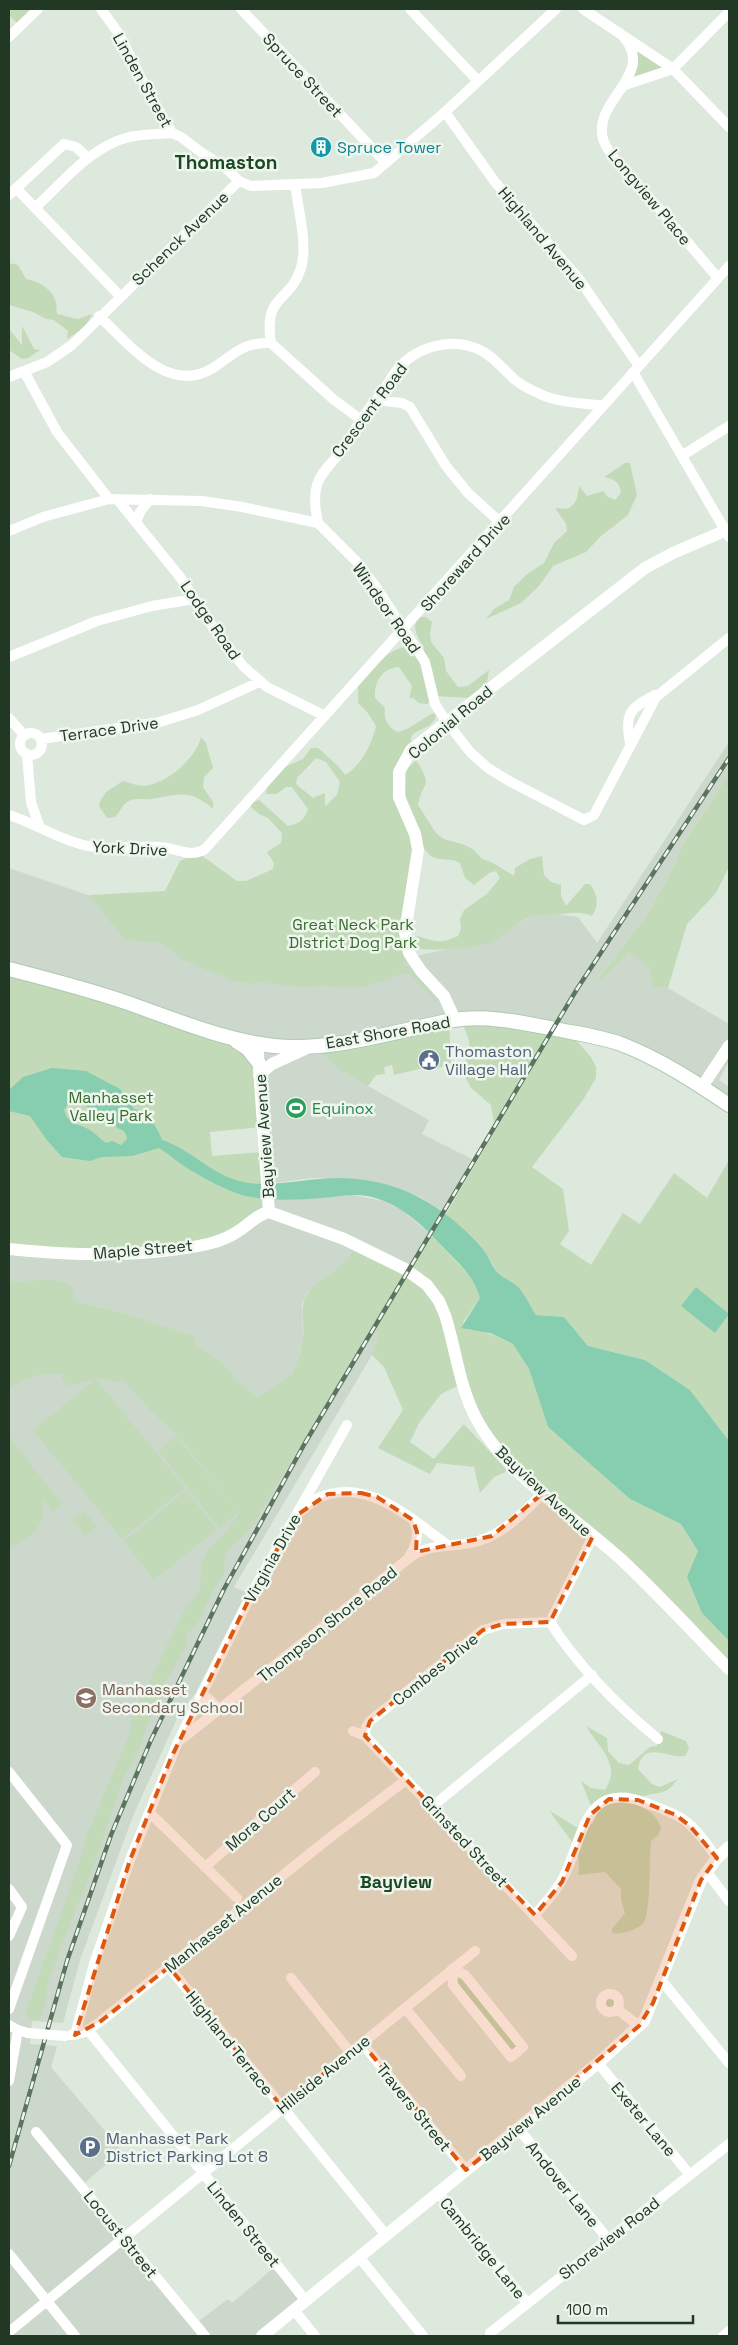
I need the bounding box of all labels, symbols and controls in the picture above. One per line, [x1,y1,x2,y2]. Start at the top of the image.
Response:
street label: Linden Street [108,29,177,131]
street label: Spruce Street [258,29,347,122]
building icon: Spruce Tower [309,135,333,159]
place label: Spruce Tower [337,137,441,158]
street label: Longview Place [603,145,696,250]
district label: Thomaston [174,150,278,175]
street label: Highland Avenue [493,182,592,294]
street label: Schenck Avenue [127,187,233,290]
street label: Crescent Road [327,359,412,462]
street label: Shoreward Drive [416,509,515,616]
street label: Windsor Road [348,559,426,658]
street label: Lodge Road [176,577,246,664]
street label: Colonial Road [404,681,497,764]
street label: Terrace Drive [58,712,160,747]
street label: York Drive [92,836,168,861]
park label: Great Neck Park DIstrict Dog Park [289,914,418,953]
street label: East Shore Road [324,1011,452,1054]
place label: Thomaston Village Hall [445,1041,532,1080]
public building icon: Thomaston Village Hall [417,1048,441,1072]
street label: Bayview Avenue [250,1073,279,1199]
park label: Manhasset Valley Park [68,1087,154,1126]
sports icon: Equinox [284,1096,308,1120]
place label: Equinox [312,1098,374,1119]
street label: Maple Street [92,1235,194,1264]
street label: Bayview Avenue [491,1441,596,1541]
street label: Virginia Drive [239,1510,306,1607]
street label: Thompson Shore Road [253,1562,401,1687]
street label: Combes Drive [388,1628,483,1710]
place label: Manhasset Secondary School [102,1679,243,1718]
school or university icon: Manhasset Secondary School [74,1686,98,1710]
street label: Mora Court [221,1783,300,1856]
street label: Grinsted Street [417,1791,513,1892]
street label: Manhasset Avenue [160,1869,286,1977]
district label: Bayview [360,1870,432,1893]
street label: Highland Terrace [181,1987,278,2100]
street label: Hillside Avenue [272,2030,375,2119]
street label: Travers Street [372,2059,456,2156]
street label: Bayview Avenue [475,2071,585,2166]
street label: Exeter Lane [606,2078,681,2161]
place label: Manhasset Park District Parking Lot 8 [106,2128,268,2167]
parking icon: Manhasset Park District Parking Lot 8 [78,2135,102,2159]
street label: Andover Lane [521,2137,604,2232]
street label: Linden Street [202,2177,285,2272]
street label: Locust Street [79,2186,162,2282]
street label: Shoreview Road [555,2192,664,2284]
street label: Cambridge Lane [435,2193,530,2303]
scale bar [558,2292,693,2324]
text: 100 m [566,2300,608,2319]

